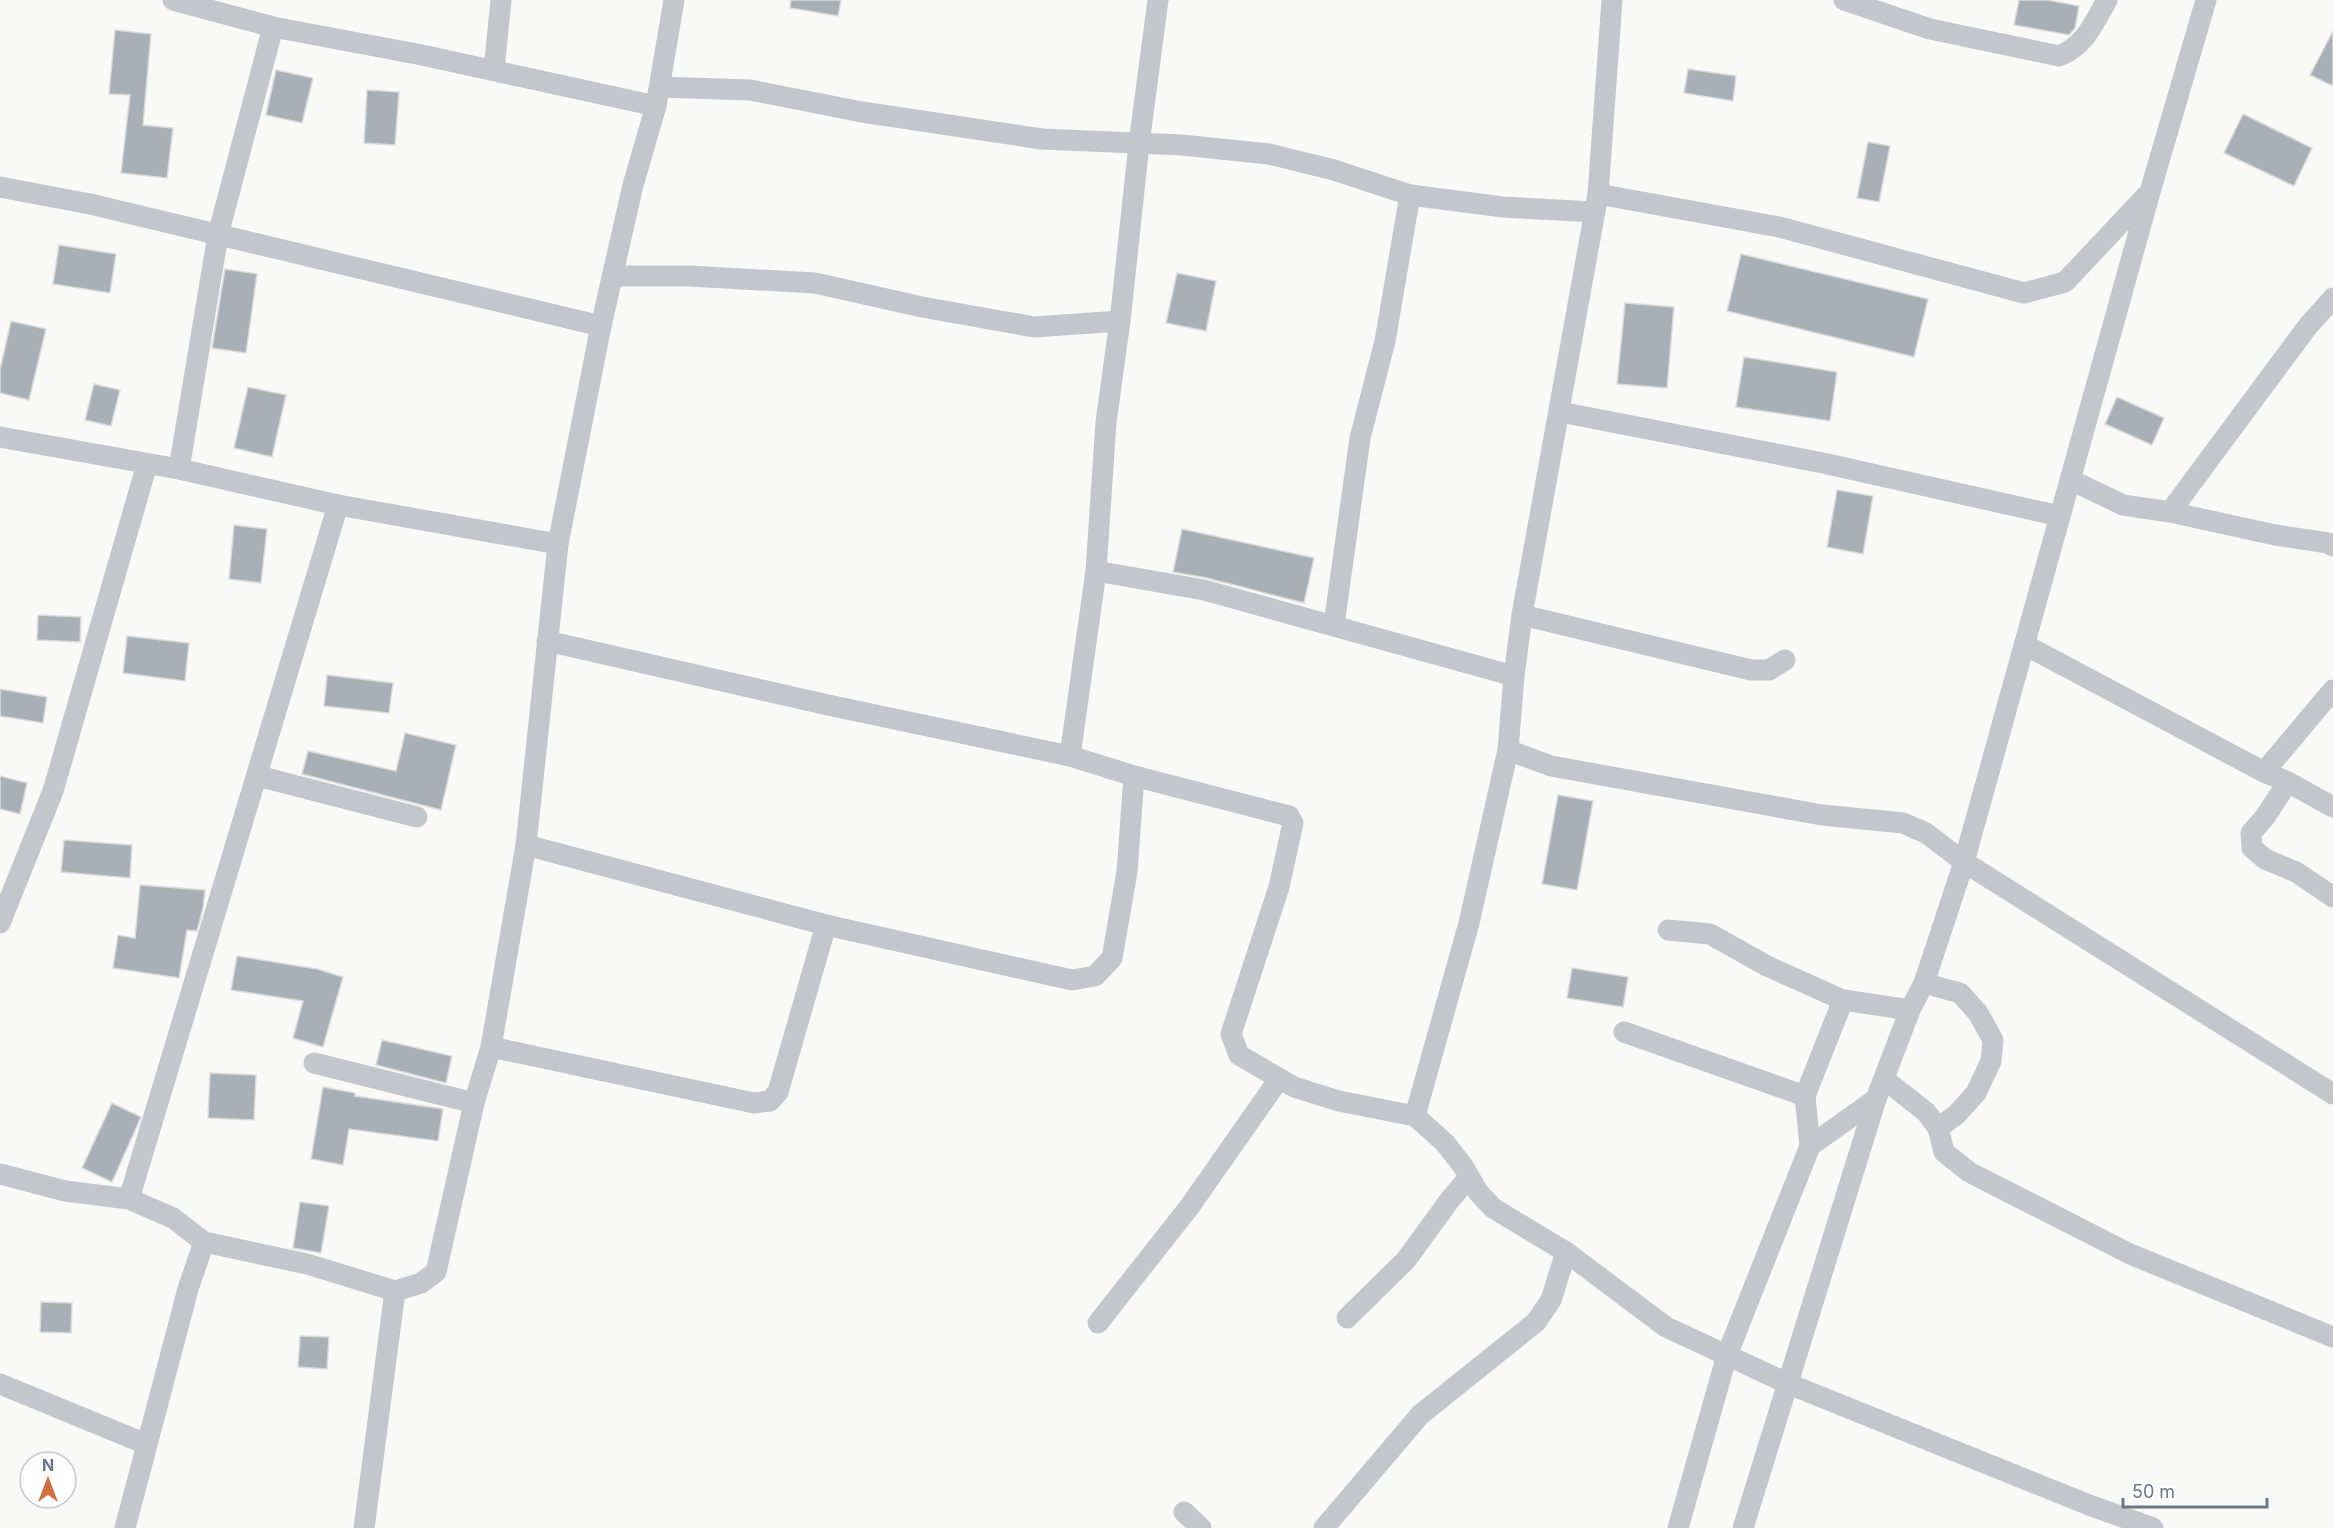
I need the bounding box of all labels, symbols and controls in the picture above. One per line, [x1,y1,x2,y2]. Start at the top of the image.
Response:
north arrow [18,1450,78,1510]
text: N [42,1455,54,1475]
scale bar [2123,1471,2267,1509]
text: 50 m [2132,1481,2175,1502]

